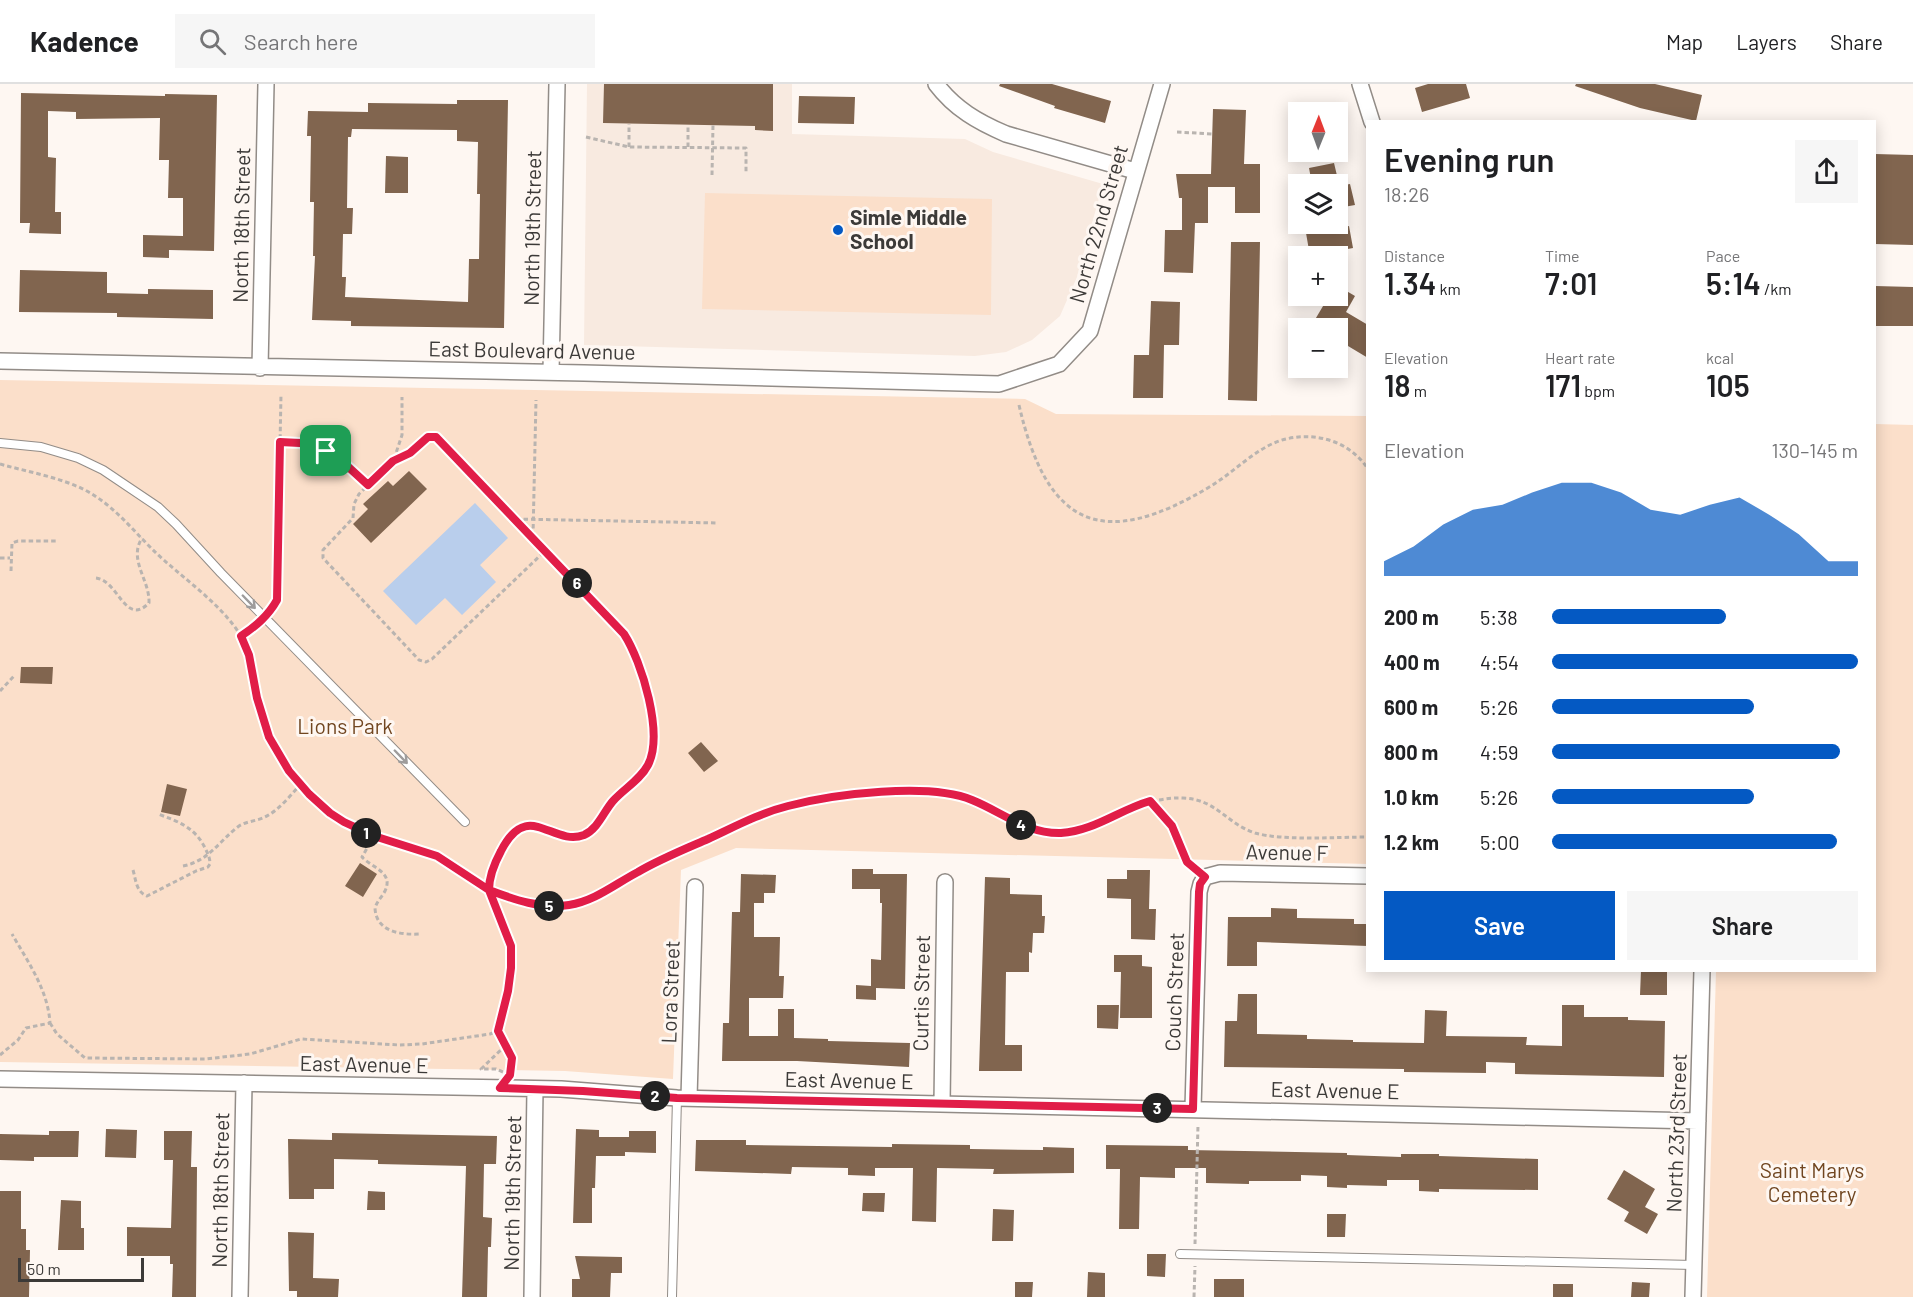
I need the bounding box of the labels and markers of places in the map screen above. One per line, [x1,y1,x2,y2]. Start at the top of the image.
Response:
place label: Simle Middle School [850,204,967,253]
marker: Simle Middle School [831,223,845,237]
pin [300,425,351,476]
pin: 6 [562,568,592,598]
pin: 4 [1006,810,1036,840]
pin: 1 [351,818,381,848]
pin: 5 [534,891,564,921]
pin: 2 [640,1081,670,1111]
pin: 3 [1142,1093,1172,1123]

